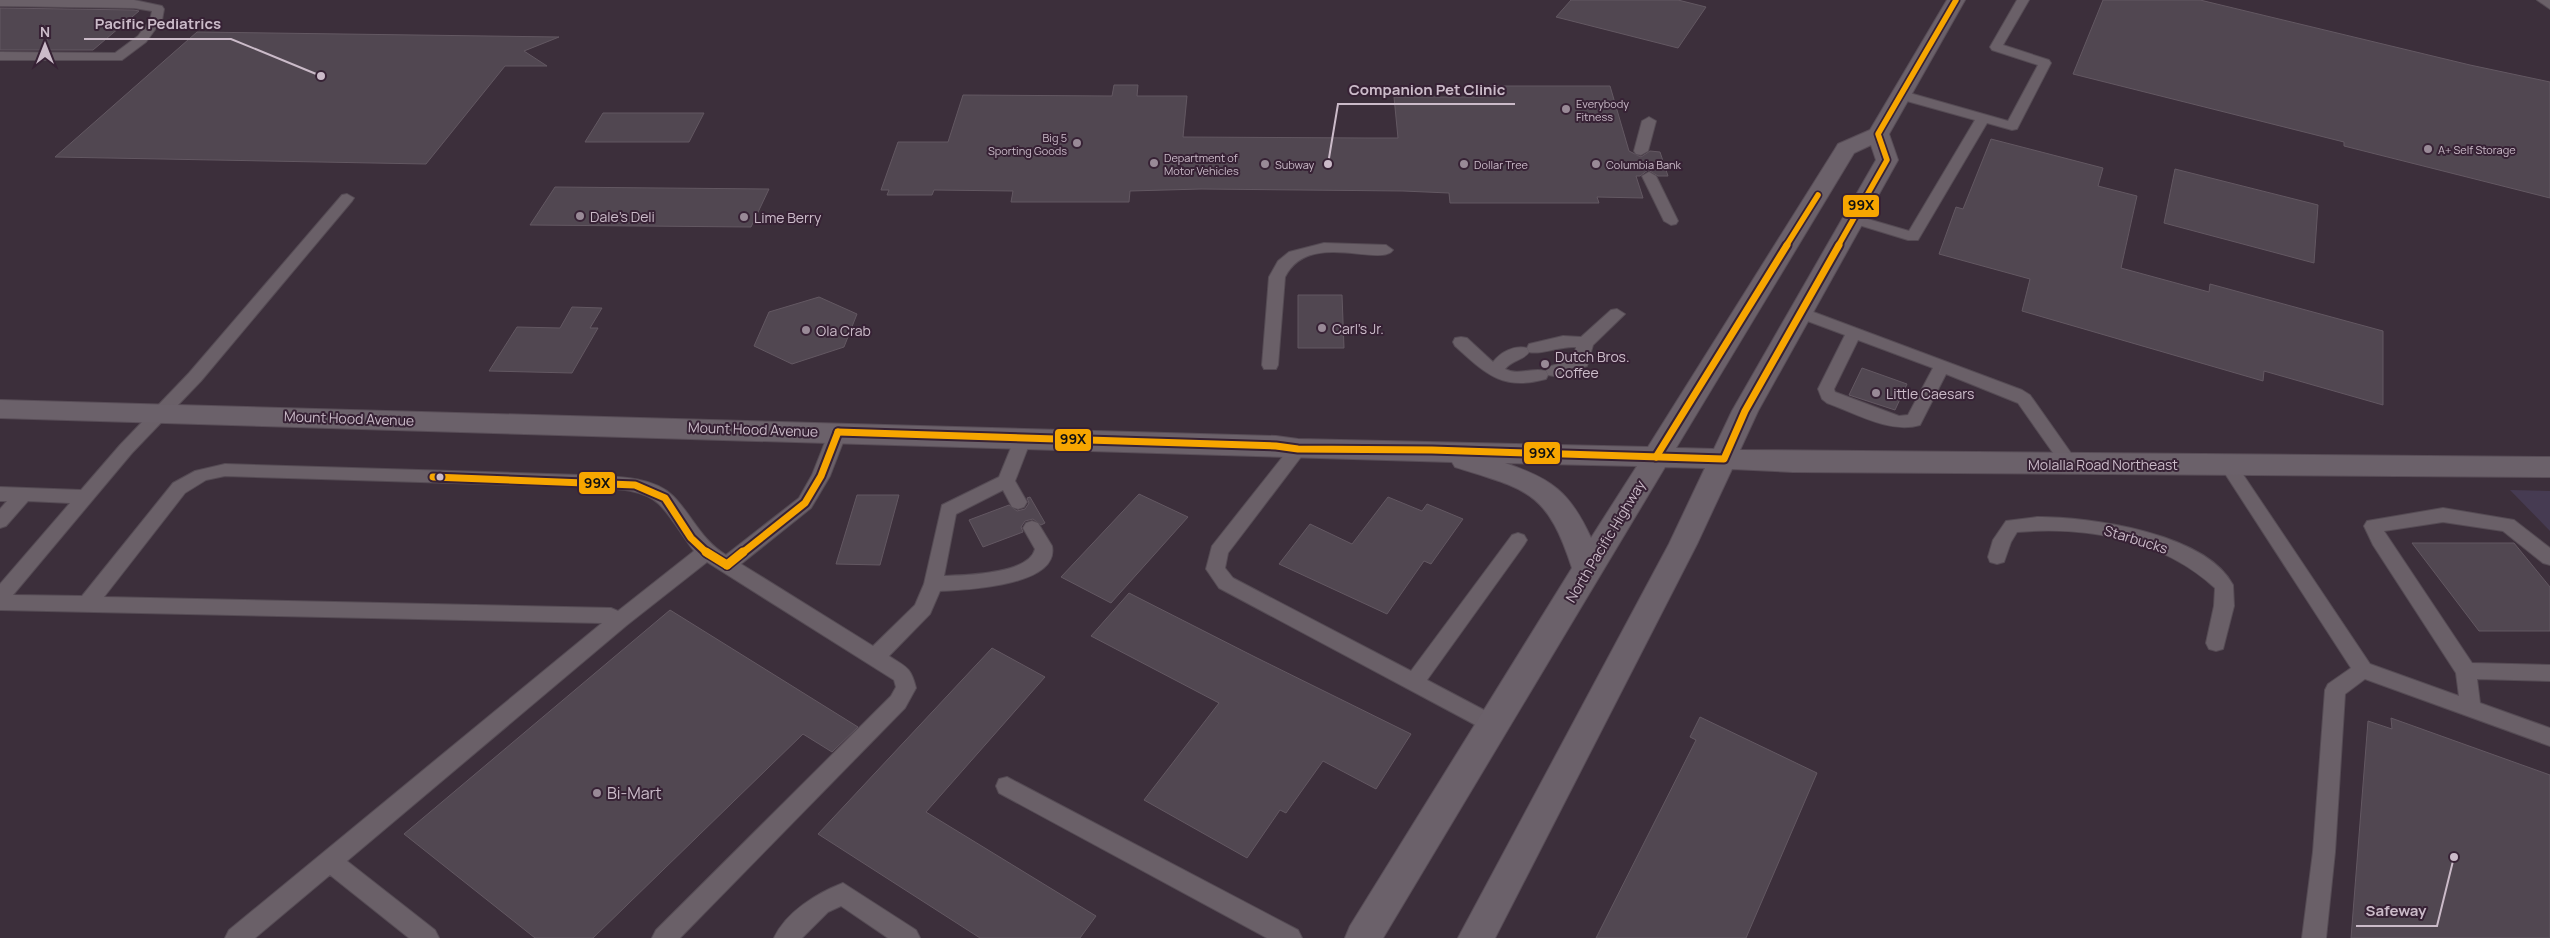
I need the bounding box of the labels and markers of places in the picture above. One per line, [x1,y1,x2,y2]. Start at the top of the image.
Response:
callout: Pacific Pediatrics [84,9,231,39]
callout: Companion Pet Clinic [1338,74,1515,104]
place label: Everybody Fitness [1576,96,1629,124]
marker: Everybody Fitness [1560,103,1572,115]
place label: Big 5 Sporting Goods [988,130,1067,158]
marker: Big 5 Sporting Goods [1071,137,1083,149]
place label: A+ Self Storage [2438,142,2516,157]
marker: A+ Self Storage [2422,143,2434,155]
place label: Department of Motor Vehicles [1164,150,1239,178]
marker: Department of Motor Vehicles [1148,157,1160,169]
place label: Subway [1275,157,1315,172]
place label: Dollar Tree [1474,157,1529,172]
place label: Columbia Bank [1606,157,1682,172]
marker: Subway [1259,158,1271,170]
marker: Dollar Tree [1458,158,1470,170]
marker: Columbia Bank [1590,158,1602,170]
place label: Dale's Deli [590,207,655,226]
place label: Lime Berry [754,208,822,227]
marker: Dale's Deli [574,210,586,222]
marker: Lime Berry [738,211,750,223]
place label: Carl's Jr. [1332,319,1384,338]
place label: Ola Crab [816,321,871,340]
marker: Carl's Jr. [1316,322,1328,334]
marker: Ola Crab [800,324,812,336]
place label: Dutch Bros. Coffee [1555,347,1630,382]
marker: Dutch Bros. Coffee [1539,358,1551,370]
place label: Little Caesars [1886,384,1974,403]
marker: Little Caesars [1870,387,1882,399]
unlabelled marker [435,472,445,482]
place label: Bi-Mart [607,782,662,804]
marker: Bi-Mart [591,787,603,799]
callout: Safeway [2356,896,2437,926]

